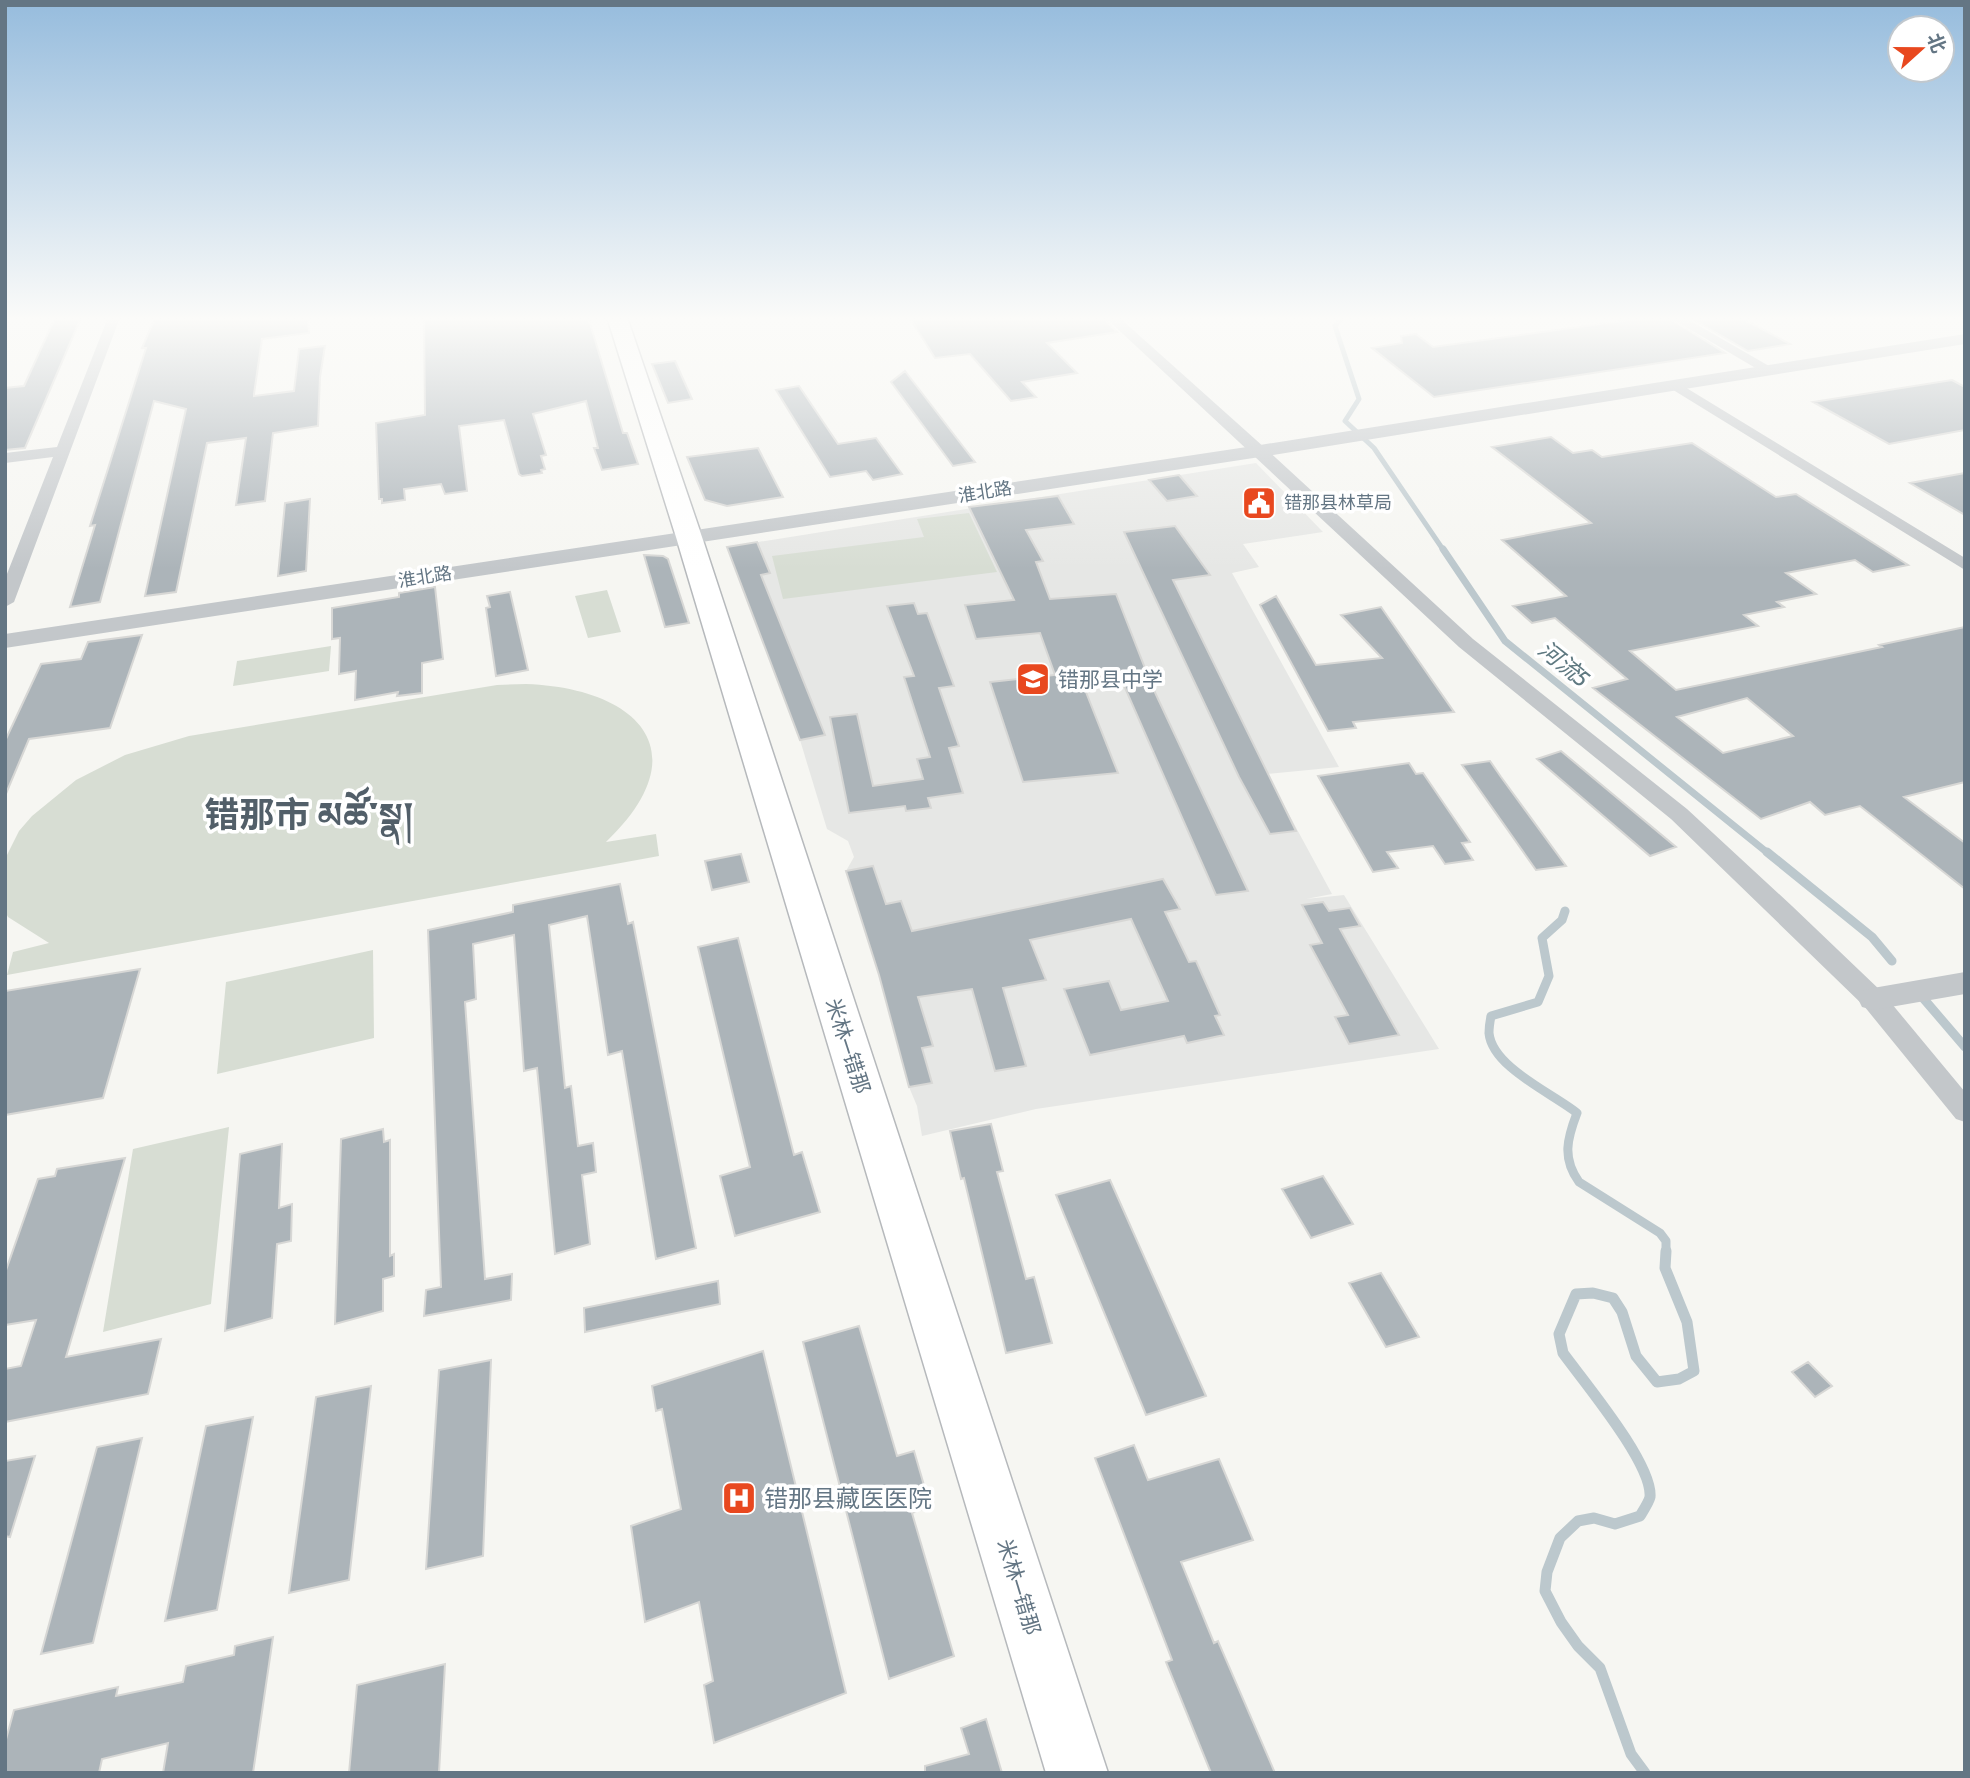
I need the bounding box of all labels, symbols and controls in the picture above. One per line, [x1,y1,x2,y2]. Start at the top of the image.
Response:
north arrow [1886,14,1956,84]
text: 北 [1922,30,1951,56]
street label: 淮北路 [957,477,1013,507]
public building icon: 错那县林草局 [1240,484,1278,522]
place label: 错那县林草局 [1284,492,1392,514]
street label: 淮北路 [397,562,453,592]
water label: 河流5 [1533,635,1595,693]
school or university icon: 错那县中学 [1014,660,1052,698]
place label: 错那县中学 [1058,667,1163,692]
district label: 错那市 མཚོ་སྣ། [204,786,414,846]
street label: 米林—错那 [821,995,875,1097]
hospital icon: 错那县藏医医院 [720,1479,758,1517]
place label: 错那县藏医医院 [764,1484,932,1513]
street label: 米林—错那 [993,1536,1045,1638]

